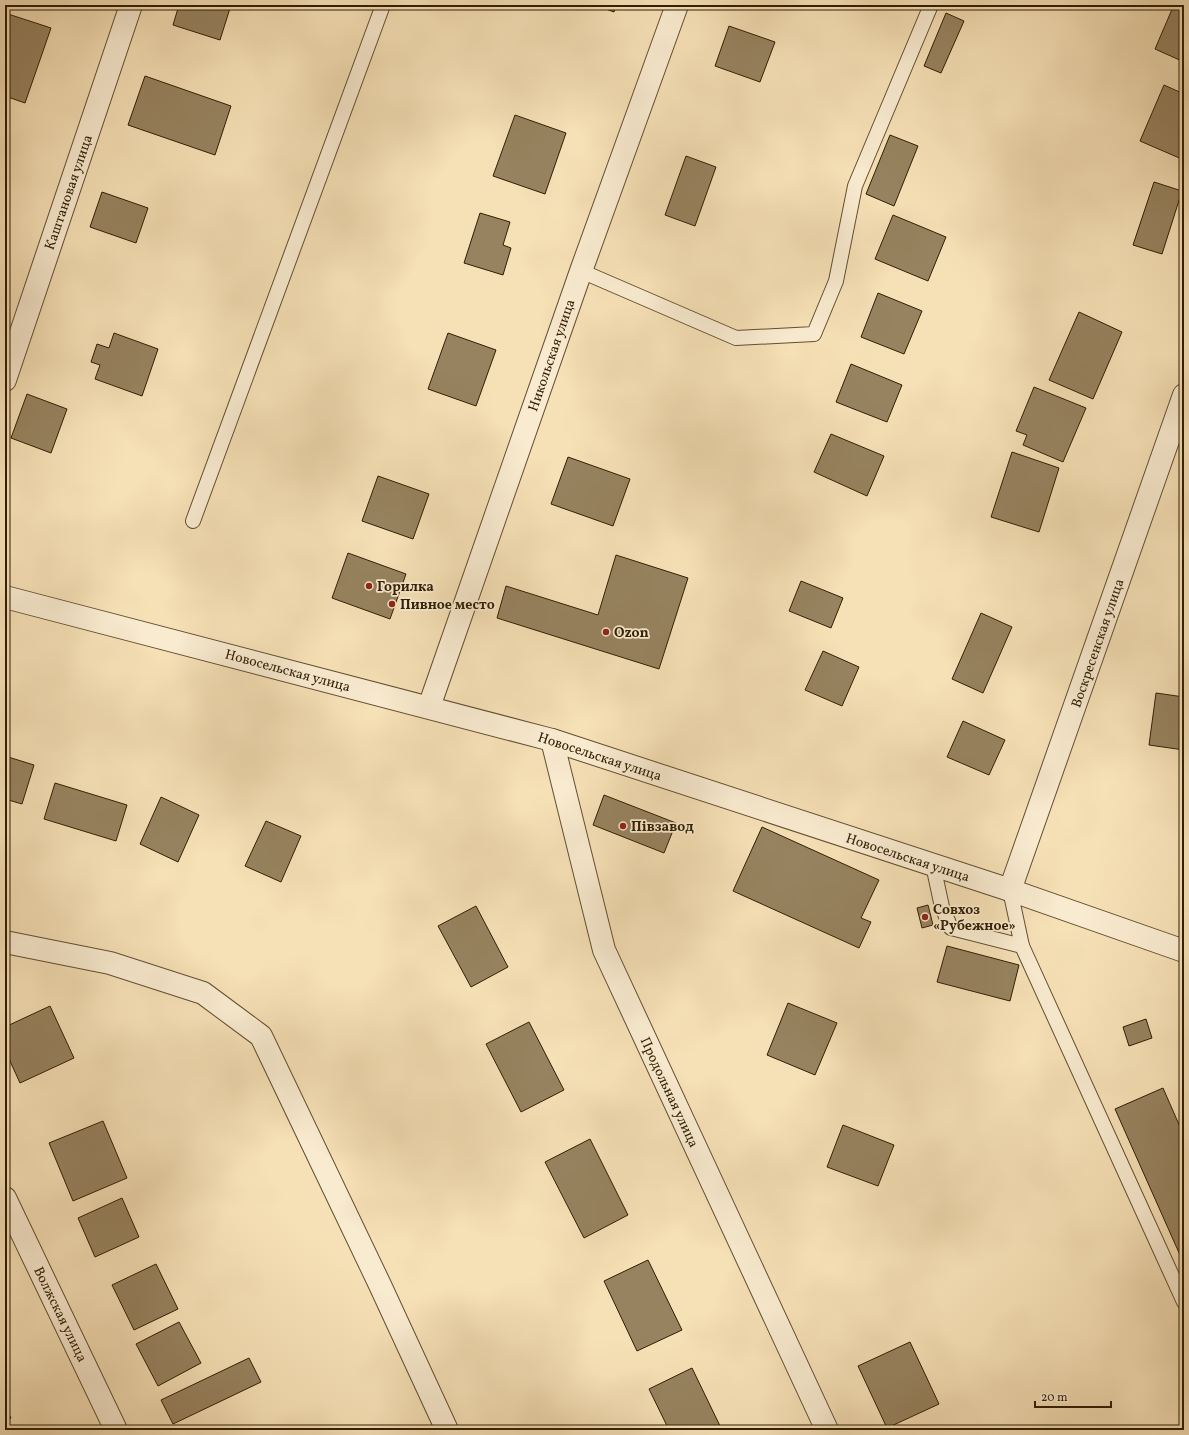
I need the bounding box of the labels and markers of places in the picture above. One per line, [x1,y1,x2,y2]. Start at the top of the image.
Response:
place label: Горилка [377,578,434,597]
marker: Горилка [364,581,374,591]
place label: Пивное место [400,596,495,615]
marker: Пивное место [387,599,397,609]
place label: Ozon [614,624,649,643]
marker: Ozon [601,627,611,637]
place label: Пiвзавод [631,818,694,837]
marker: Пiвзавод [618,821,628,831]
place label: Совхоз «Рубежное» [933,901,1016,936]
marker: Совхоз «Рубежное» [920,912,930,922]

